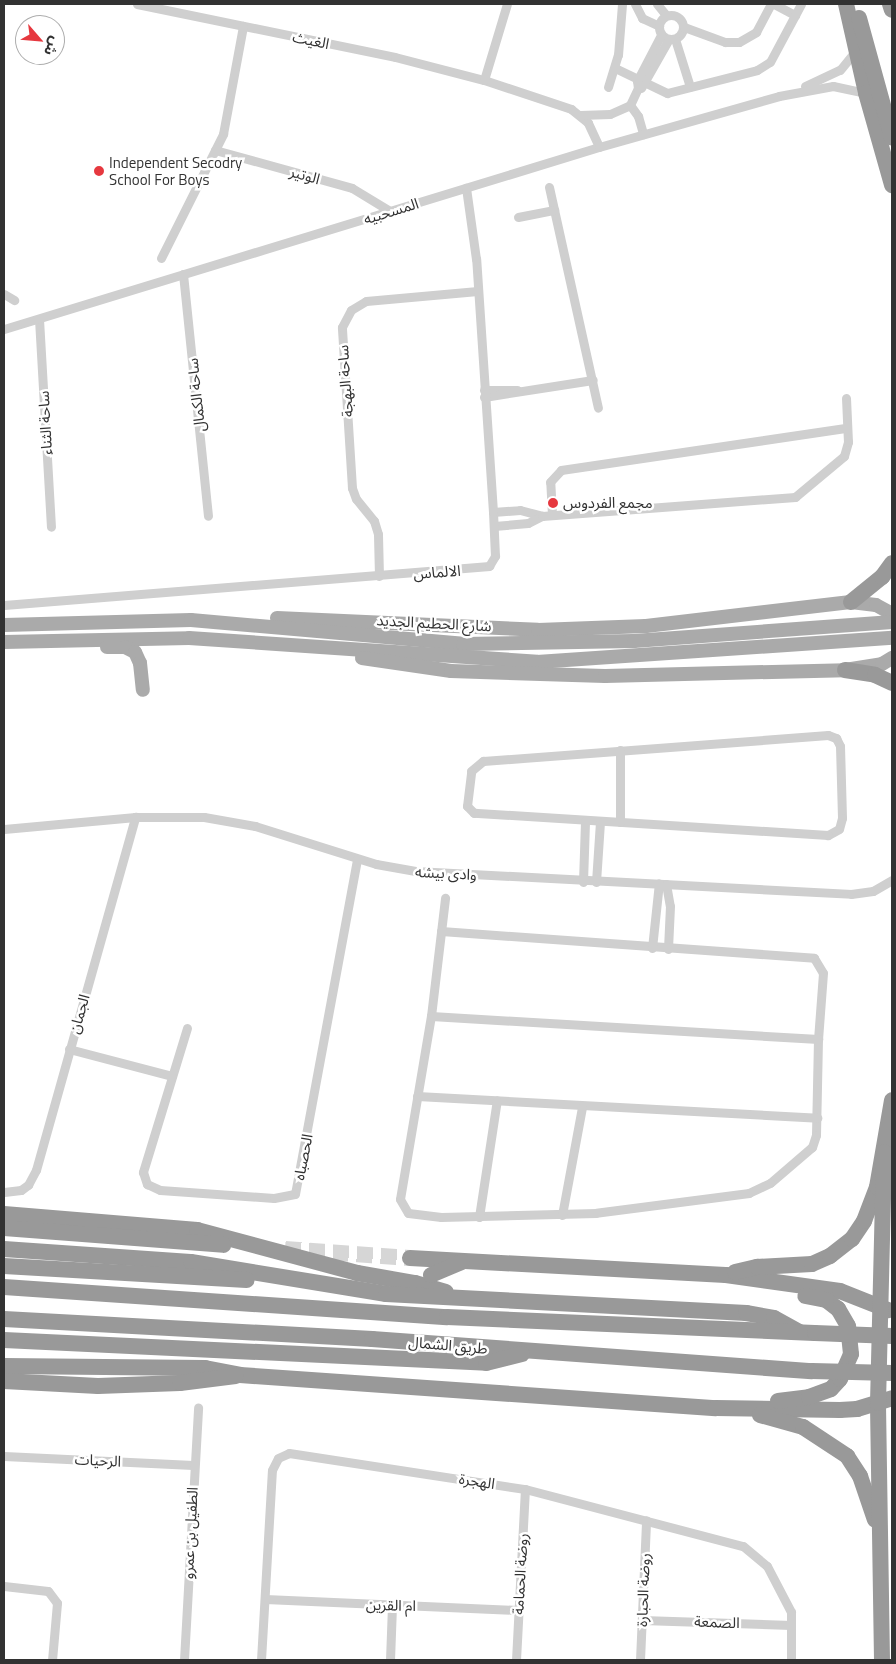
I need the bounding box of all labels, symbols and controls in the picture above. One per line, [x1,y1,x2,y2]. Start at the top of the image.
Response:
north arrow [15,15,65,65]
street label: الغيث [291,27,331,53]
text: ش [39,33,67,60]
place label: Independent Secodry School For Boys [109,153,242,188]
street label: الوتير [288,162,322,188]
marker: Independent Secodry School For Boys [93,165,105,177]
street label: المسحبيه [361,194,421,228]
street label: ساحة البهجة [333,344,357,418]
street label: ساحة الكمال [183,357,209,433]
street label: ساحة الثناء [34,390,56,456]
place label: مجمع الفردوس [563,494,653,512]
marker: مجمع الفردوس [547,497,559,509]
street label: الالماس [413,561,461,583]
street label: شارع الحطيم الجديد [376,611,492,635]
street label: وادى بيشه [415,862,477,884]
street label: الجمان [65,992,93,1036]
street label: الحصباه [290,1132,316,1182]
street label: طريق الشمال [408,1333,488,1357]
street label: الرحيات [74,1450,122,1470]
street label: الهجرة [458,1469,496,1493]
street label: الطفيل بن عمرو [179,1486,201,1580]
street label: روضة الحمامة [509,1533,531,1615]
street label: روضة الحبارة [633,1553,653,1627]
street label: ام القرين [366,1595,416,1615]
street label: الصمعة [694,1612,740,1632]

